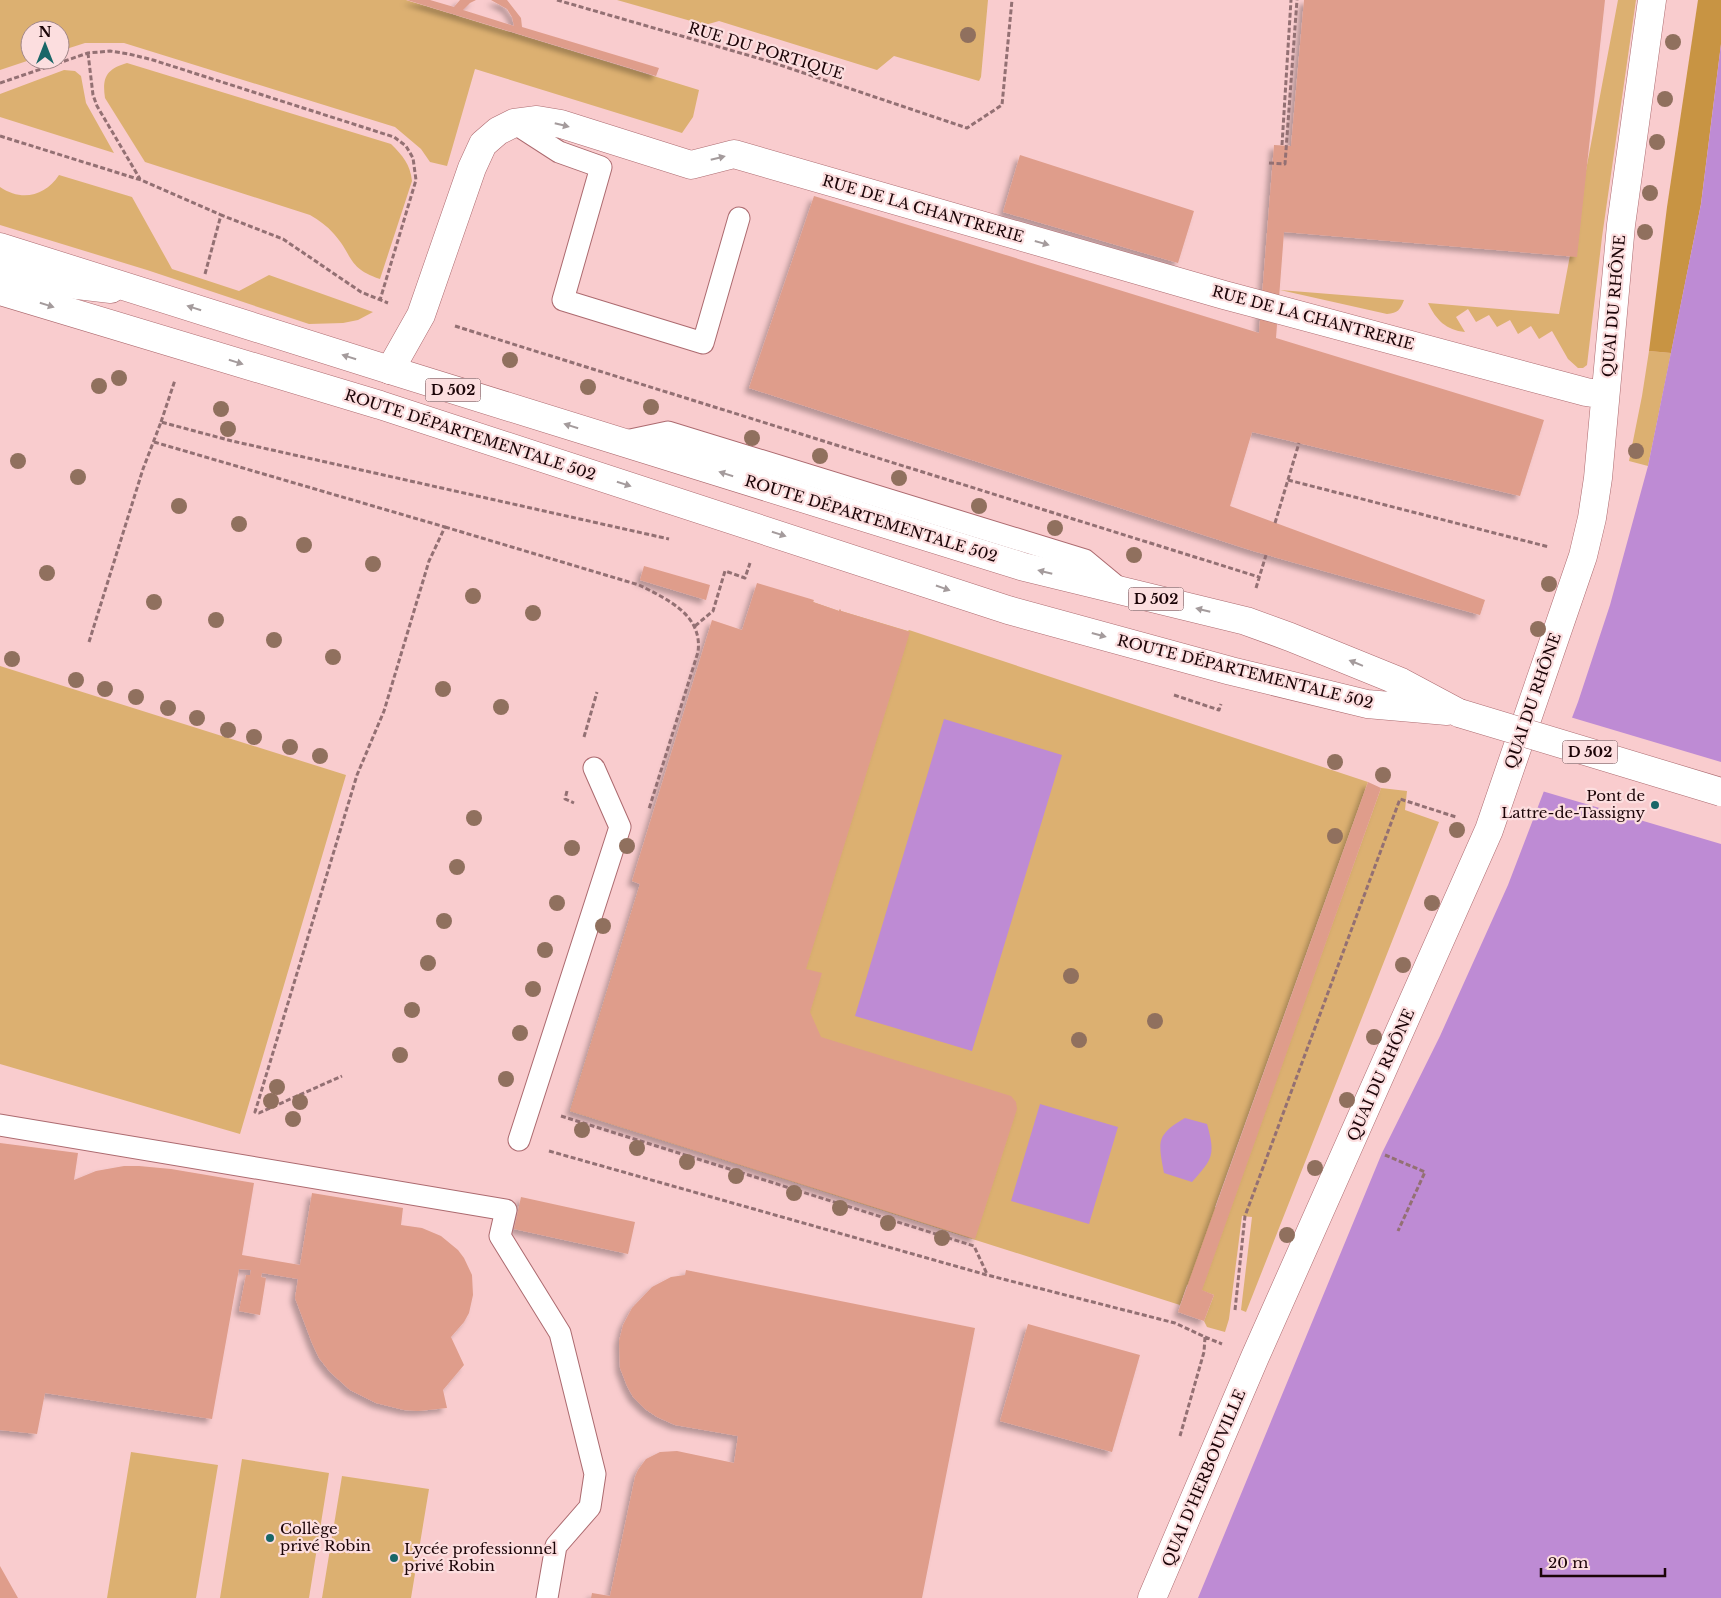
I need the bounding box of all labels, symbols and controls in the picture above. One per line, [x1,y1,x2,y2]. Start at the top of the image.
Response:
street label: RUE DU PORTIQUE [686,18,846,83]
north arrow [20,20,70,70]
text: N [38,23,52,41]
one-way arrow [554,121,569,129]
one-way arrow [710,154,725,162]
street label: RUE DE LA CHANTRERIE [820,171,1026,246]
street label: QUAI DU RHÔNE [1598,234,1629,378]
one-way arrow [1034,239,1049,247]
street label: RUE DE LA CHANTRERIE [1210,281,1417,354]
one-way arrow [39,301,54,309]
one-way arrow [186,304,201,312]
one-way arrow [341,353,356,361]
one-way arrow [228,358,243,366]
road number: D 502 [426,378,480,402]
street label: ROUTE DÉPARTEMENTALE 502 [342,385,598,484]
one-way arrow [563,422,578,430]
one-way arrow [718,470,733,478]
street label: ROUTE DÉPARTEMENTALE 502 [743,471,1000,566]
one-way arrow [617,481,632,489]
one-way arrow [772,531,787,539]
one-way arrow [1037,568,1052,576]
one-way arrow [936,585,951,593]
road number: D 502 [1128,588,1184,610]
one-way arrow [1195,606,1210,614]
street label: ROUTE DÉPARTEMENTALE 502 [1115,630,1375,713]
street label: QUAI DU RHÔNE [1500,630,1565,771]
one-way arrow [1092,631,1107,639]
one-way arrow [1349,659,1363,667]
road number: D 502 [1562,740,1618,764]
place label: Pont de Lattre-de-Tassigny [1501,786,1645,822]
marker: Pont de Lattre-de-Tassigny [1649,799,1661,811]
street label: QUAI DU RHÔNE [1343,1006,1418,1144]
street label: QUAI D'HERBOUVILLE [1158,1386,1250,1569]
place label: Collège privé Robin [280,1519,371,1555]
marker: Collège privé Robin [264,1532,276,1544]
place label: Lycée professionnel privé Robin [404,1539,557,1575]
scale bar [1541,1546,1665,1578]
marker: Lycée professionnel privé Robin [388,1552,400,1564]
text: 20 m [1548,1553,1588,1572]

